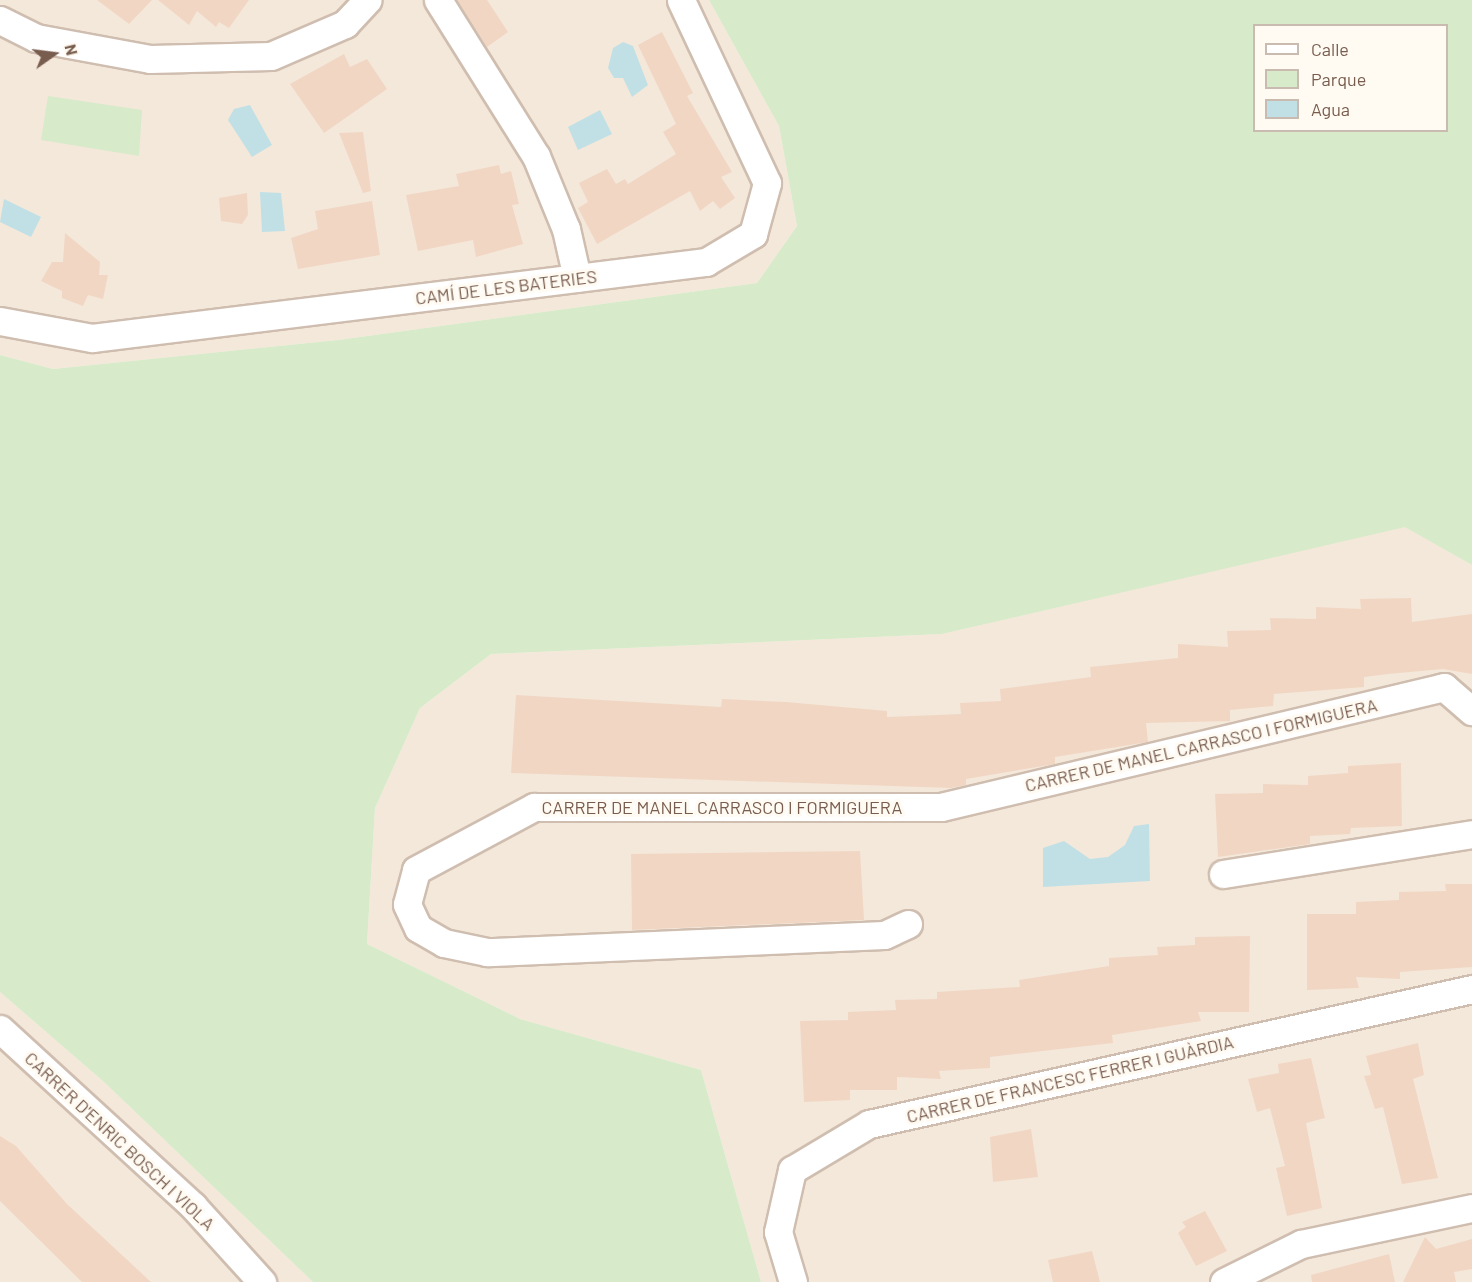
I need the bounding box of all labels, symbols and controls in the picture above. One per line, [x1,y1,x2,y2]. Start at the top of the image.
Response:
north arrow [24,24,84,84]
legend [1253,24,1448,132]
text: Calle [1311,38,1349,60]
text: N [61,42,82,57]
text: Parque [1311,68,1366,90]
text: Agua [1311,98,1350,120]
street label: CAMÍ DE LES BATERIES [414,265,598,309]
street label: CARRER DE MANEL CARRASCO I FORMIGUERA [1023,694,1379,796]
street label: CARRER DE MANEL CARRASCO I FORMIGUERA [542,796,902,818]
street label: CARRER DE FRANCESC FERRER I GUÀRDIA [904,1031,1236,1127]
street label: CARRER D'ENRIC BOSCH I VIOLA [20,1047,220,1235]

